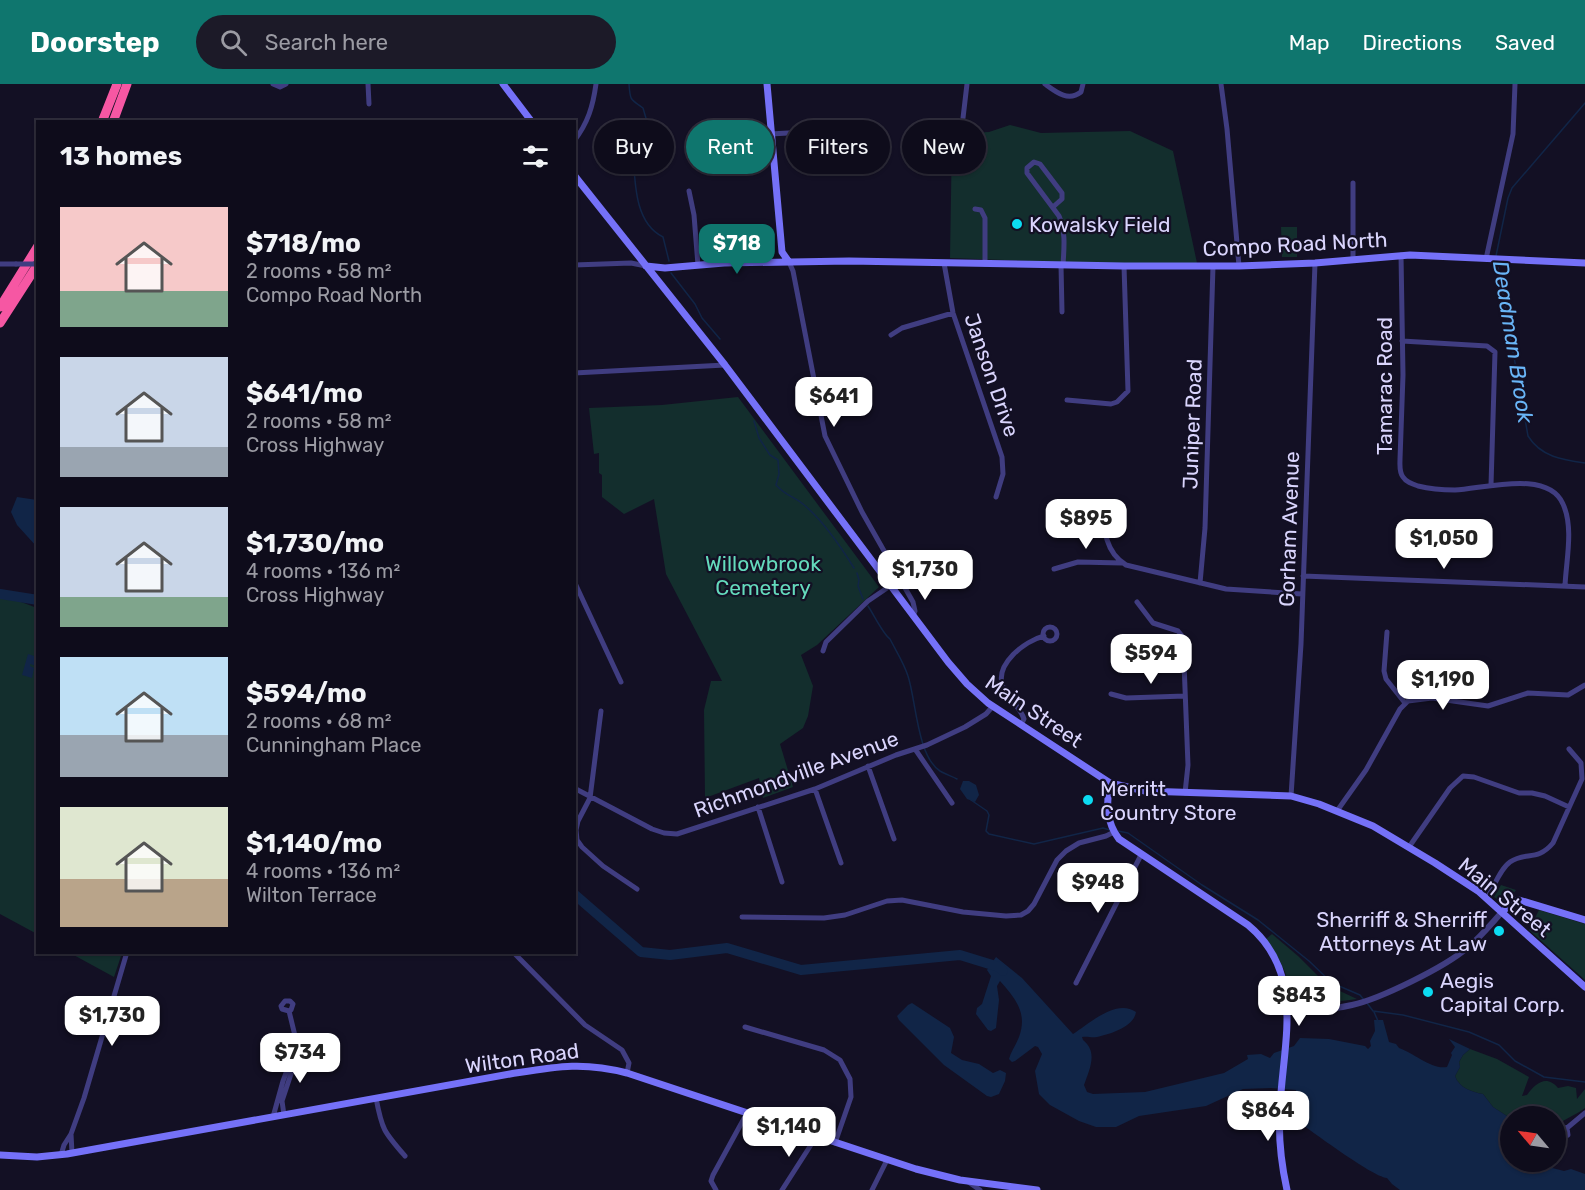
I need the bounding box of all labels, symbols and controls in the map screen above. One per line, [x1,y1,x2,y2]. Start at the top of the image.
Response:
search box [196,15,616,69]
text: Doorstep [30,26,160,59]
icon: search [217,26,250,59]
text: Search here [265,29,388,56]
text: Map [1289,30,1330,55]
text: Directions [1363,30,1462,55]
text: Saved [1495,30,1555,55]
chip: Buy [594,120,674,174]
chip: Rent [686,120,774,174]
chip: Filters [786,120,890,174]
chip: New [902,120,986,174]
icon: filters [519,140,552,173]
text: 13 homes [60,141,182,172]
place label: Kowalsky Field [1029,212,1170,237]
marker: Kowalsky Field [1010,217,1024,231]
pin: $718 [701,224,773,275]
street label: Compo Road North [1202,227,1388,261]
text: $718/mo [246,228,361,259]
icon: home [108,231,180,303]
text: $718 [713,231,761,255]
text: 2 rooms · 58 m² [246,259,392,283]
water label: Deadman Brook [1487,259,1539,426]
text: Compo Road North [246,283,422,307]
street label: Janson Drive [959,310,1025,440]
street label: Tamarac Road [1372,317,1397,455]
street label: Juniper Road [1177,358,1207,490]
pin: $641 [798,377,870,428]
text: $641/mo [246,378,363,409]
icon: home [108,381,180,453]
text: $641 [809,384,859,408]
text: 2 rooms · 58 m² [246,409,392,433]
text: Cross Highway [246,433,384,457]
street label: Gorham Avenue [1274,451,1304,607]
pin: $895 [1050,499,1122,550]
text: $895 [1060,506,1112,530]
pin: $1,050 [1395,519,1493,570]
text: $1,050 [1410,526,1478,550]
text: $1,730/mo [246,528,384,559]
icon: home [108,531,180,603]
pin: $1,730 [876,550,974,601]
park label: Willowbrook Cemetery [705,551,821,600]
text: $1,730 [892,557,958,581]
text: 4 rooms · 136 m² [246,559,400,583]
text: Cross Highway [246,583,384,607]
pin: $594 [1115,634,1187,685]
text: $594 [1125,641,1177,665]
pin: $1,190 [1394,660,1492,711]
text: $1,190 [1411,667,1475,691]
street label: Main Street [981,669,1087,753]
text: $594/mo [246,678,367,709]
icon: home [108,681,180,753]
text: 2 rooms · 68 m² [246,709,392,733]
street label: Richmondville Avenue [690,725,902,823]
text: Cunningham Place [246,733,421,757]
place label: Merritt Country Store [1100,776,1237,825]
marker: Merritt Country Store [1081,793,1095,807]
text: $1,140/mo [246,828,382,859]
icon: home [108,831,180,903]
street label: Main Street [1454,852,1556,942]
text: 4 rooms · 136 m² [246,859,400,883]
pin: $948 [1062,863,1134,914]
text: $948 [1071,870,1125,894]
text: Wilton Terrace [246,883,377,907]
place label: Sherriff & Sherriff Attorneys At Law [1316,907,1487,956]
marker: Sherriff & Sherriff Attorneys At Law [1492,924,1506,938]
place label: Aegis Capital Corp. [1440,968,1565,1017]
pin: $843 [1263,976,1335,1027]
text: $843 [1272,983,1326,1007]
marker: Aegis Capital Corp. [1421,985,1435,999]
pin: $1,730 [63,996,161,1047]
text: $1,730 [79,1003,145,1027]
pin: $734 [264,1033,336,1084]
street label: Wilton Road [463,1038,581,1078]
text: $734 [274,1040,326,1064]
pin: $864 [1232,1091,1304,1142]
text: $864 [1241,1098,1295,1122]
north arrow [1500,1106,1566,1172]
map controls [1500,1106,1566,1172]
pin: $1,140 [740,1107,838,1158]
text: $1,140 [757,1114,821,1138]

